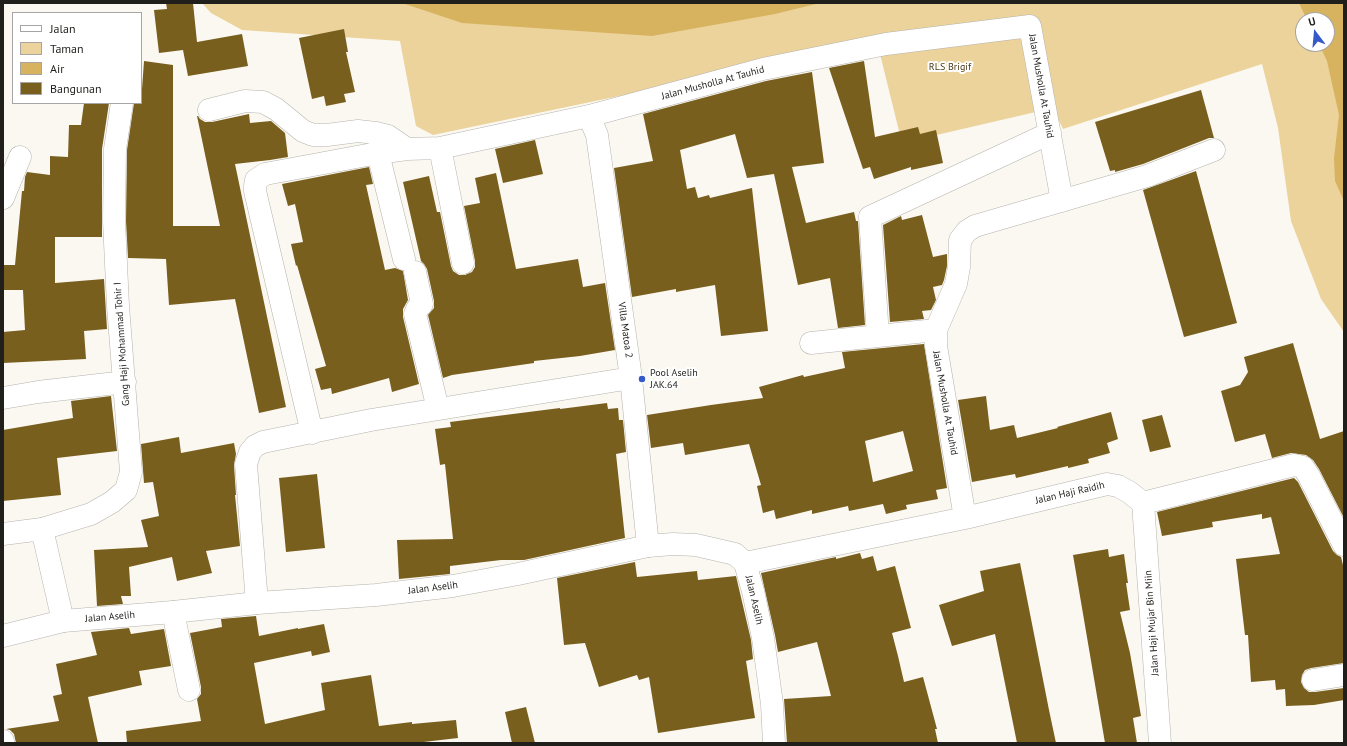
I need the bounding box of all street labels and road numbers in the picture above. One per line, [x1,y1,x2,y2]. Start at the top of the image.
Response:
street label: Jalan Musholla At Tauhid [1026,33,1056,139]
street label: Jalan Musholla At Tauhid [660,64,766,102]
street label: Gang Haji Mohammad Tohir I [112,282,132,406]
street label: Villa Matoa 2 [615,301,635,359]
street label: Jalan Musholla At Tauhid [930,350,960,456]
street label: Jalan Haji Raidih [1034,479,1106,507]
street label: Jalan Haji Mujar Bin Miin [1142,570,1162,676]
street label: Jalan Aselih [743,574,765,626]
street label: Jalan Aselih [407,579,459,597]
street label: Jalan Aselih [85,609,135,625]

